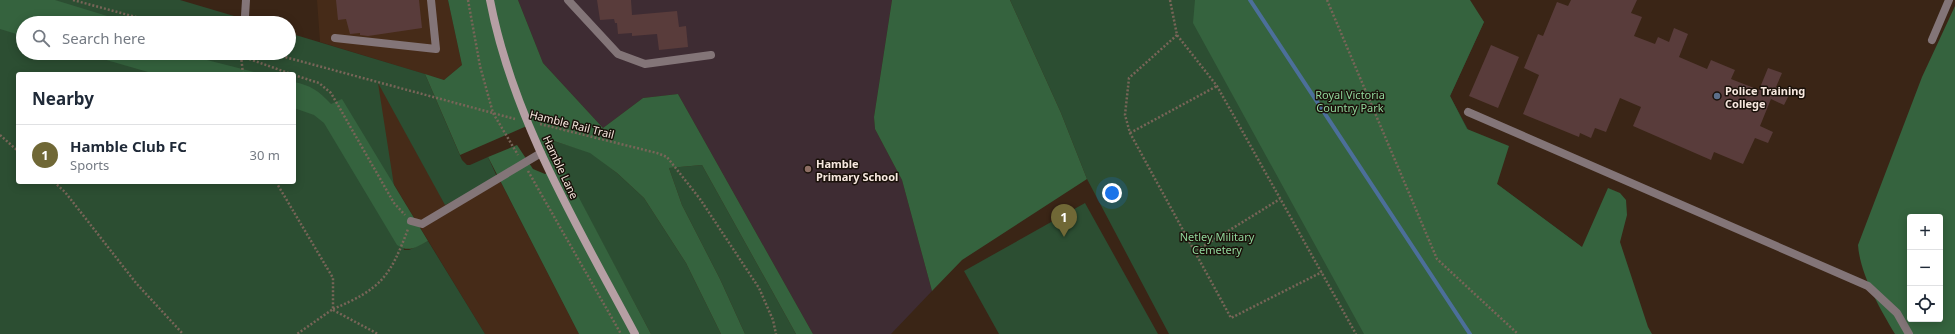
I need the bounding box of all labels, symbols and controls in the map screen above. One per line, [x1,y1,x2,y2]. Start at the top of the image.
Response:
search box [16,16,296,60]
icon: search [30,27,52,49]
text: Search here [62,28,145,48]
place label: Police Training College [1725,83,1805,111]
text: Nearby [32,87,94,110]
park label: Royal Victoria Country Park [1315,87,1385,115]
marker: Police Training College [1712,91,1722,101]
street label: Hamble Rail Trail [528,106,616,142]
street label: Hamble Lane [540,133,582,201]
text: Hamble Club FC [70,136,187,156]
text: 1 [41,146,49,164]
text: 30 m [250,146,280,164]
text: Sports [70,156,109,174]
place label: Hamble Primary School [816,156,898,184]
marker: Hamble Primary School [803,164,813,174]
your location [1102,183,1122,203]
pin: 1 [1051,204,1077,237]
map controls [1907,214,1943,322]
button: + [1907,214,1943,250]
park label: Netley Military Cemetery [1180,229,1255,257]
button: − [1907,250,1943,286]
button: locate [1907,286,1943,322]

